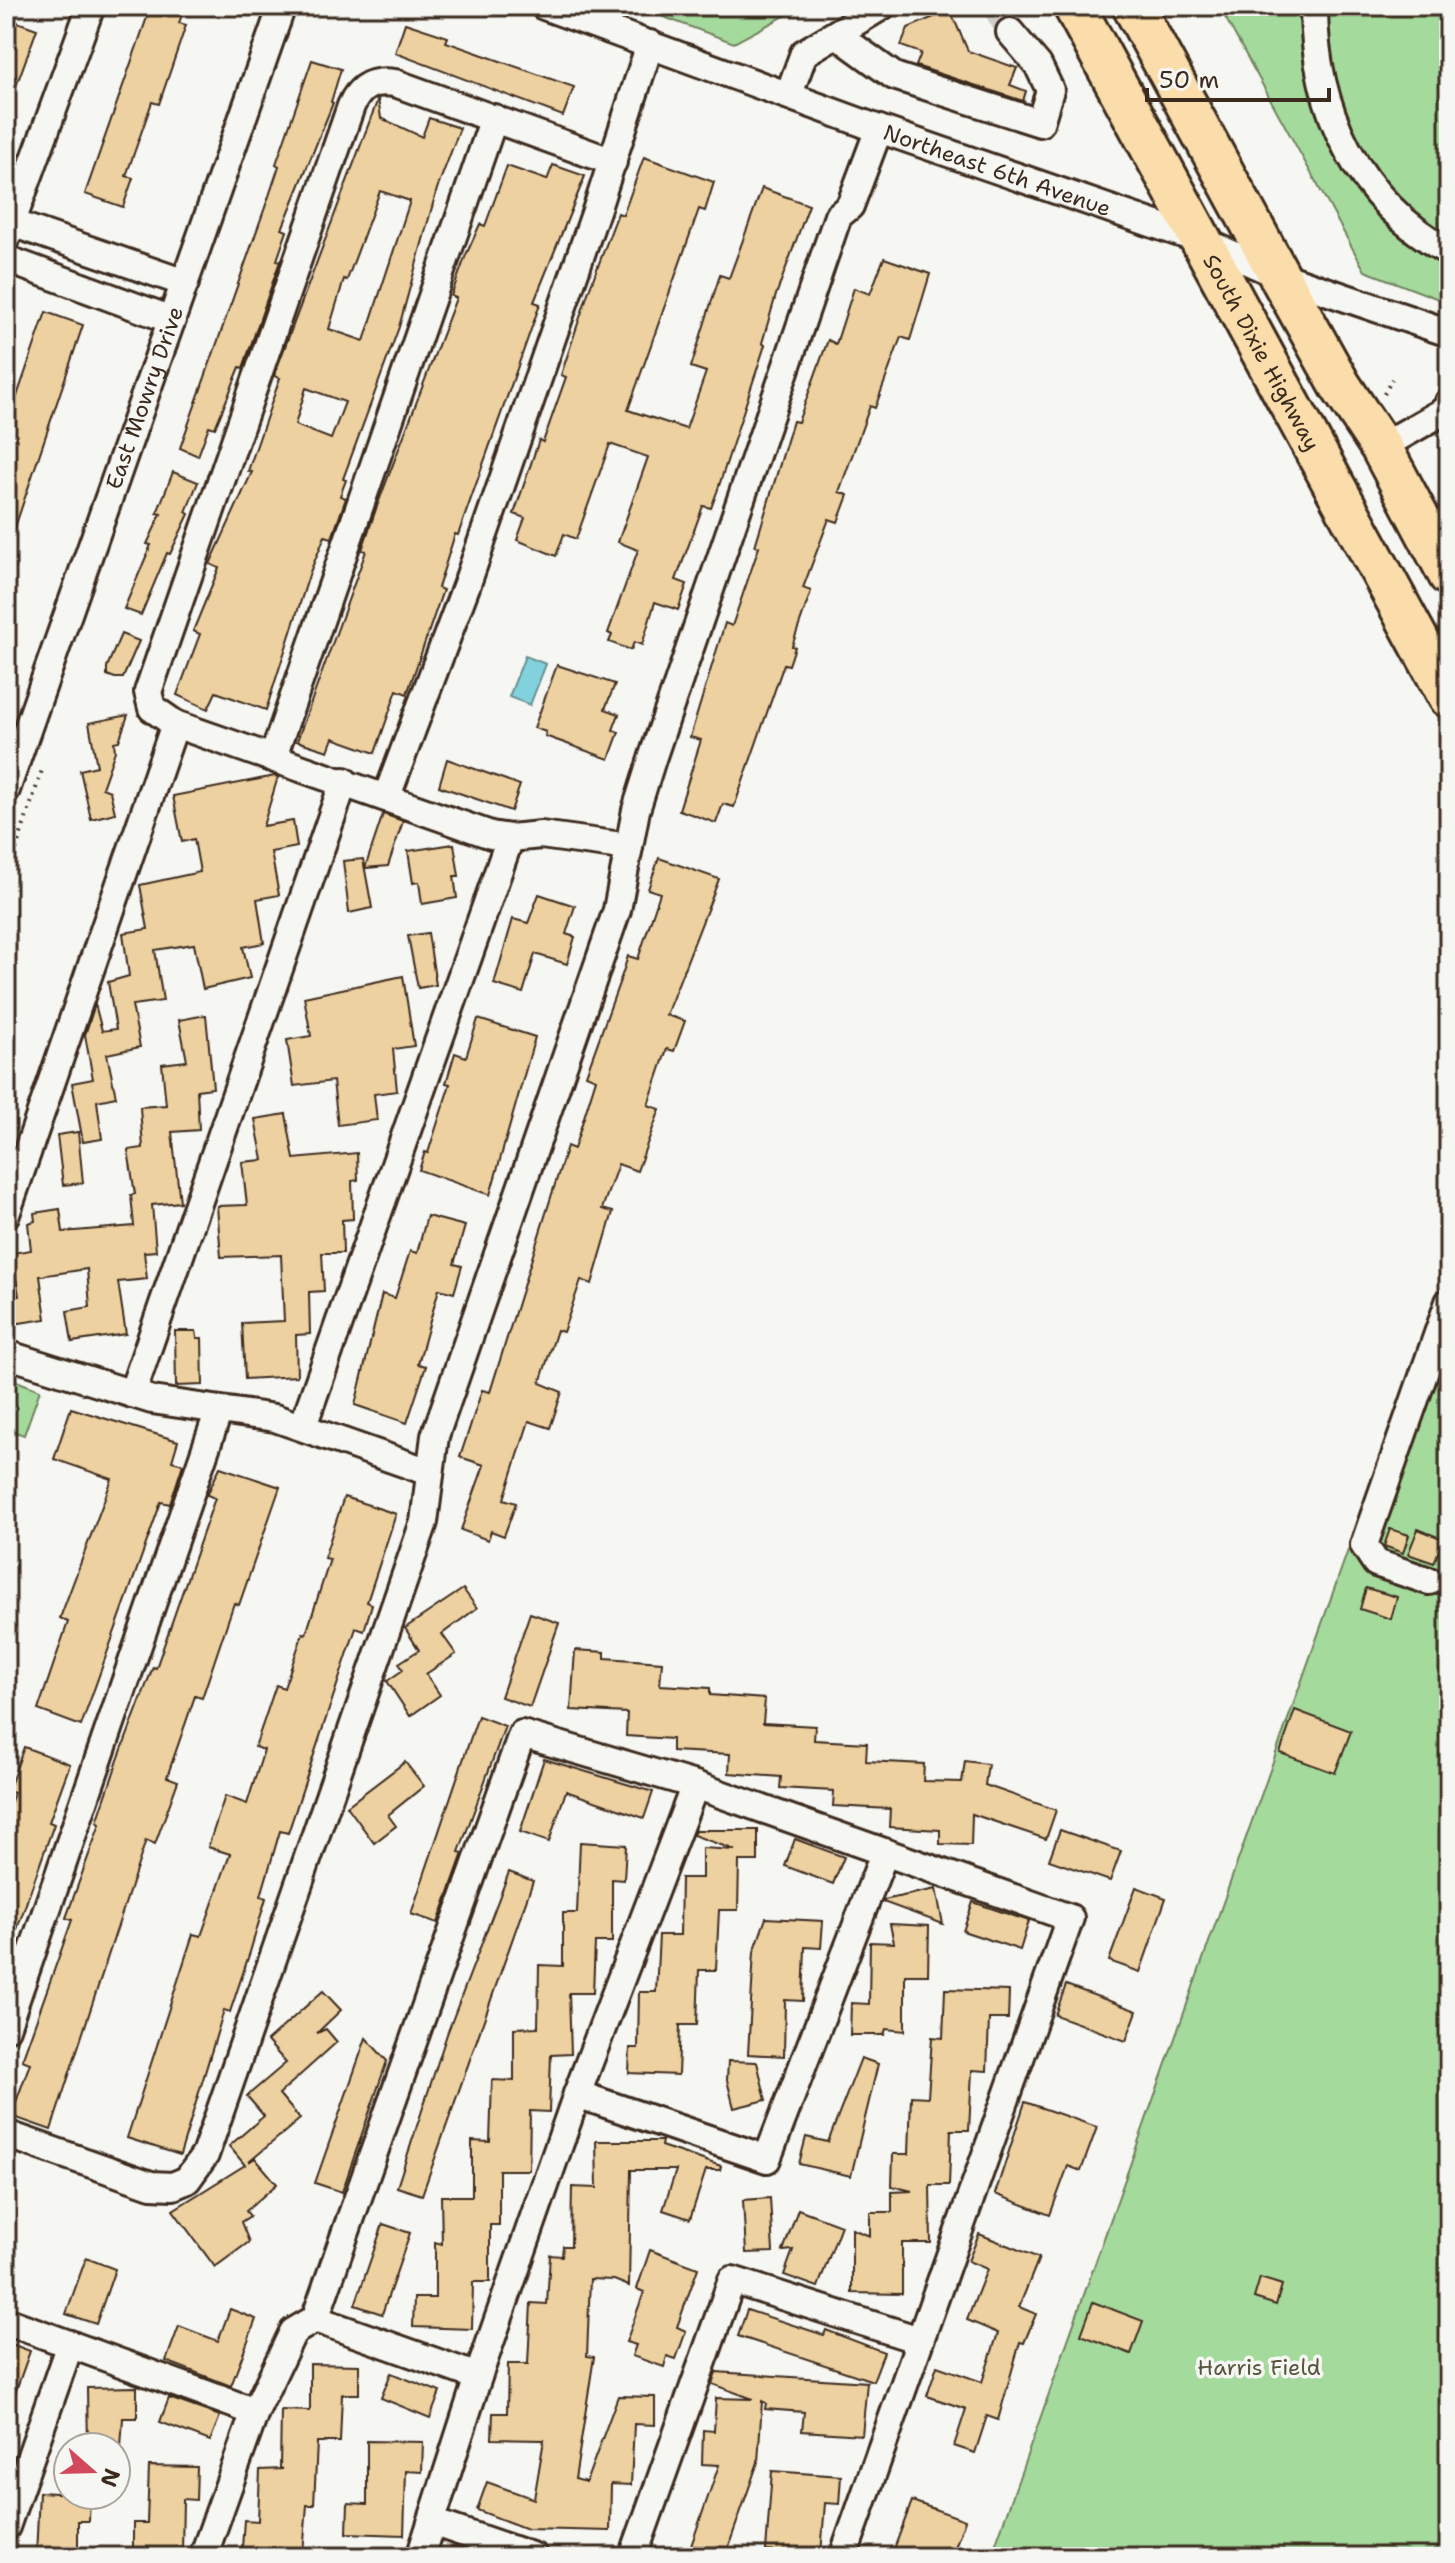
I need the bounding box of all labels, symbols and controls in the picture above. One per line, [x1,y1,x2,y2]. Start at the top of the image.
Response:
scale bar [1147,52,1329,102]
text: 50 m [1159,64,1219,96]
street label: Northeast 6th Avenue [880,118,1115,223]
street label: South Dixie Highway [1196,249,1327,456]
street label: East Mowry Drive [99,303,190,493]
park label: Harris Field [1197,2353,1321,2382]
north arrow [52,2431,132,2511]
text: N [94,2465,127,2491]

